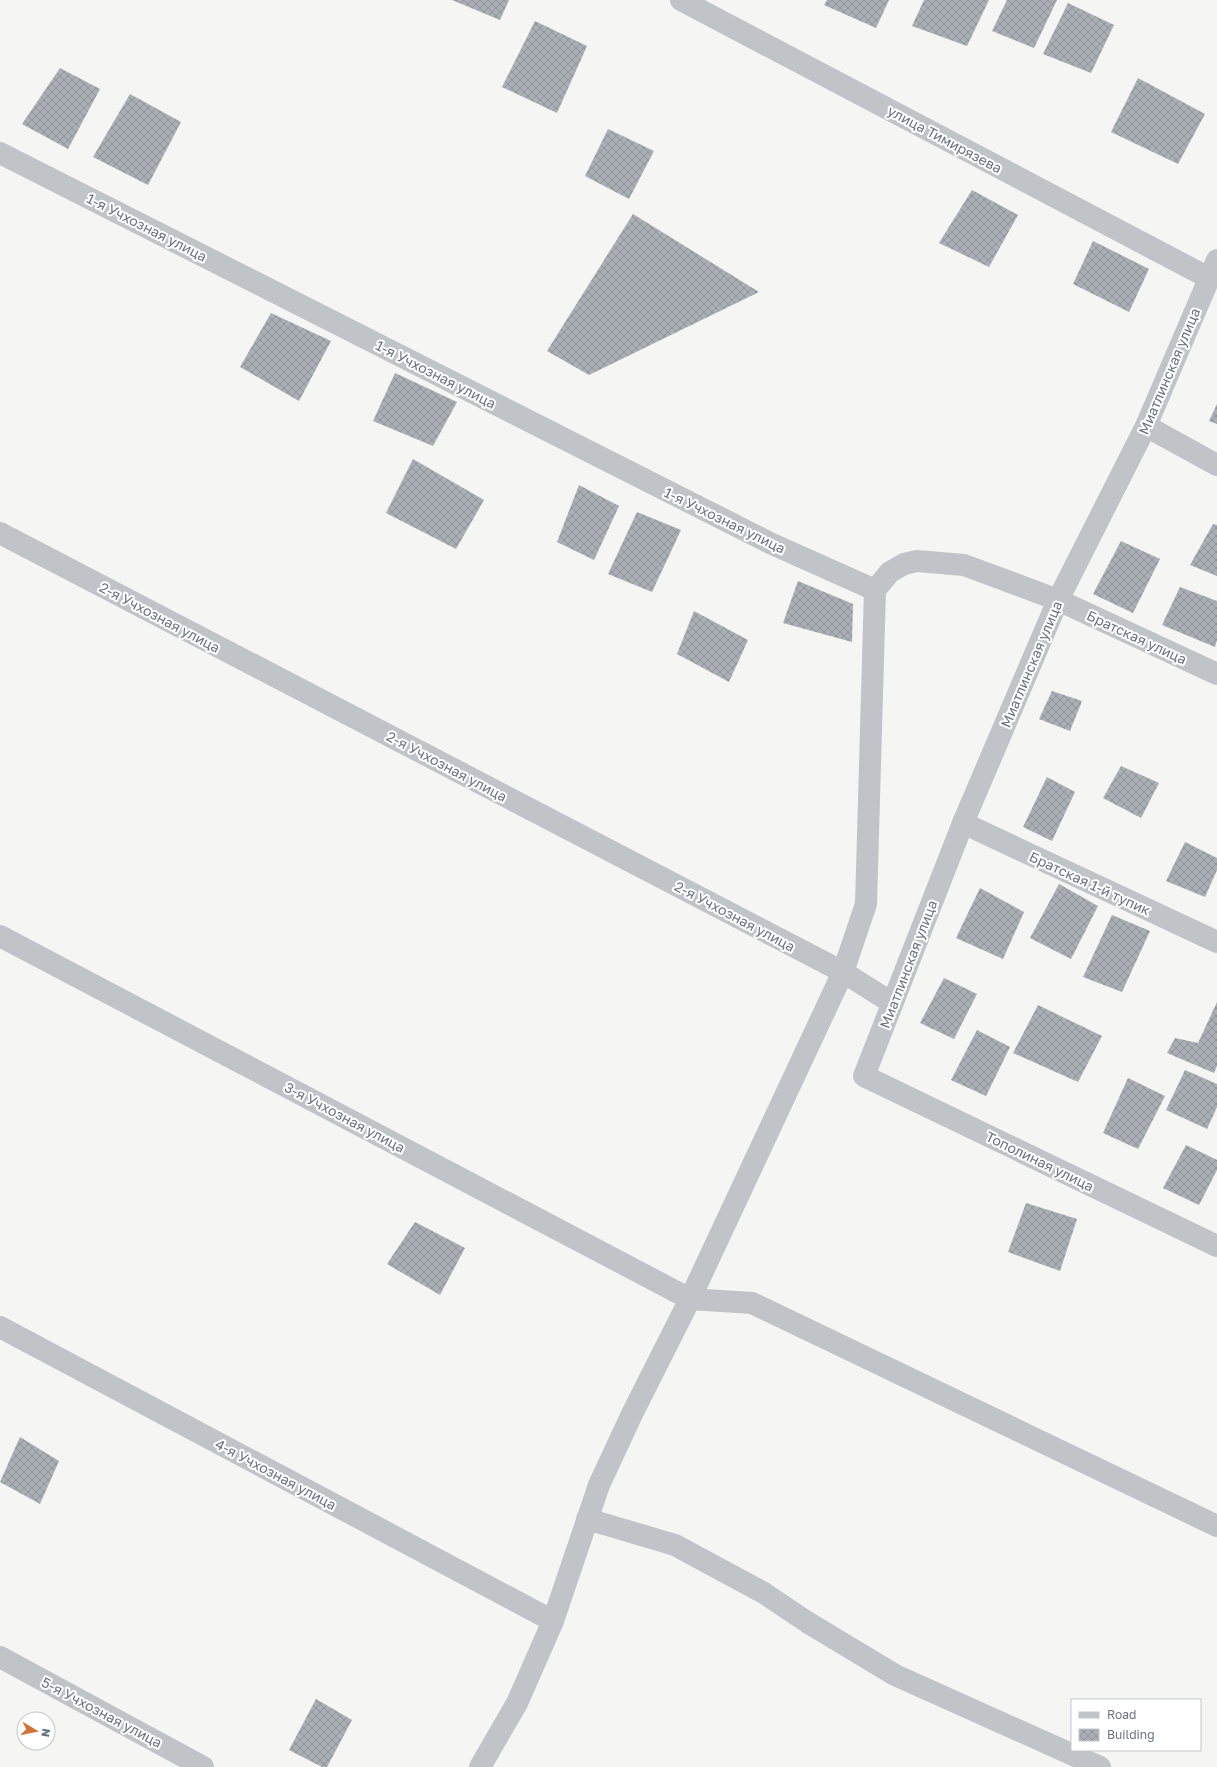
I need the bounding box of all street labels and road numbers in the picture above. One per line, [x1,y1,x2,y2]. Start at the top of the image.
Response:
street label: улица Тимирязева [885,102,1005,176]
street label: 1-я Учхозная улица [84,189,210,265]
street label: Миатлинская улица [1135,305,1203,437]
street label: 1-я Учхозная улица [373,336,499,412]
street label: 1-я Учхозная улица [662,483,788,557]
street label: 2-я Учхозная улица [97,578,223,656]
street label: Миатлинская улица [997,598,1065,730]
street label: Братская улица [1084,606,1190,668]
street label: 2-я Учхозная улица [384,727,510,805]
street label: Братская 1-й тупик [1027,848,1153,918]
street label: 2-я Учхозная улица [672,877,798,955]
street label: Миатлинская улица [876,898,940,1030]
street label: 3-я Учхозная улица [282,1078,408,1156]
street label: Тополиная улица [983,1127,1097,1195]
street label: 4-я Учхозная улица [213,1435,339,1513]
street label: 5-я Учхозная улица [39,1673,165,1751]

